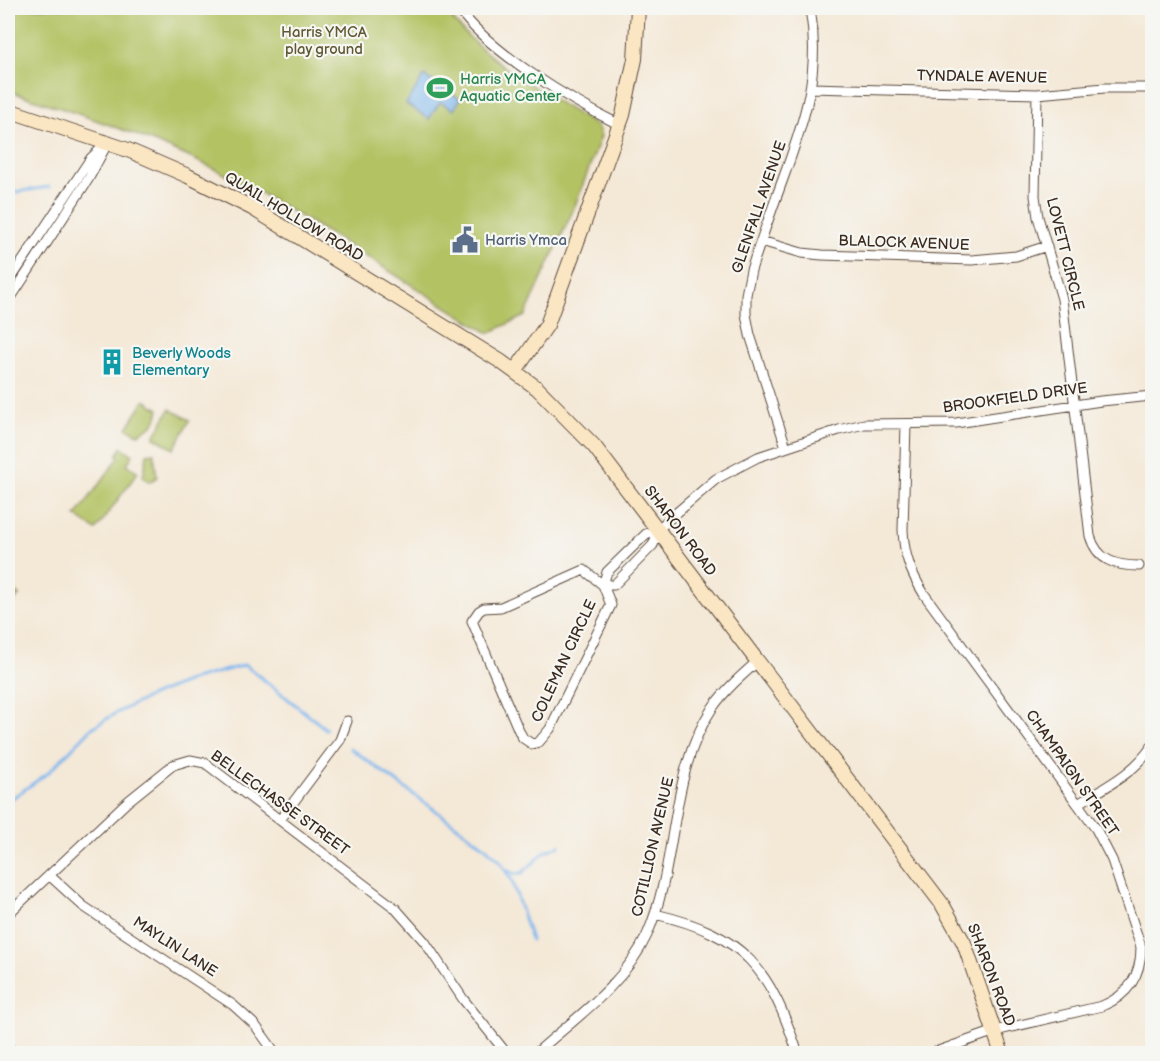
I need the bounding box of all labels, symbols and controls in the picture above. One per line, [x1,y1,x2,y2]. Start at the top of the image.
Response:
park label: Harris YMCA play ground [281,23,368,59]
street label: TYNDALE AVENUE [917,66,1047,88]
place label: Harris YMCA Aquatic Center [460,70,562,106]
sports icon: Harris YMCA Aquatic Center [425,73,455,103]
street label: GLENFALL AVENUE [727,138,791,276]
street label: QUAIL HOLLOW ROAD [221,168,367,266]
street label: LOVETT CIRCLE [1042,196,1088,313]
public building icon: Harris Ymca [450,225,480,255]
place label: Harris Ymca [485,231,567,250]
street label: BLALOCK AVENUE [838,231,970,255]
place label: Beverly Woods Elementary [132,344,232,380]
building icon: Beverly Woods Elementary [97,347,127,377]
street label: BROOKFIELD DRIVE [941,378,1089,418]
street label: SHARON ROAD [640,482,720,580]
street label: COLEMAN CIRCLE [527,597,601,725]
street label: CHAMPAIGN STREET [1021,706,1123,840]
street label: BELLECHASSE STREET [207,746,353,860]
street label: COTILLION AVENUE [628,775,678,919]
street label: MAYLIN LANE [129,913,221,981]
street label: SHARON ROAD [963,921,1019,1029]

